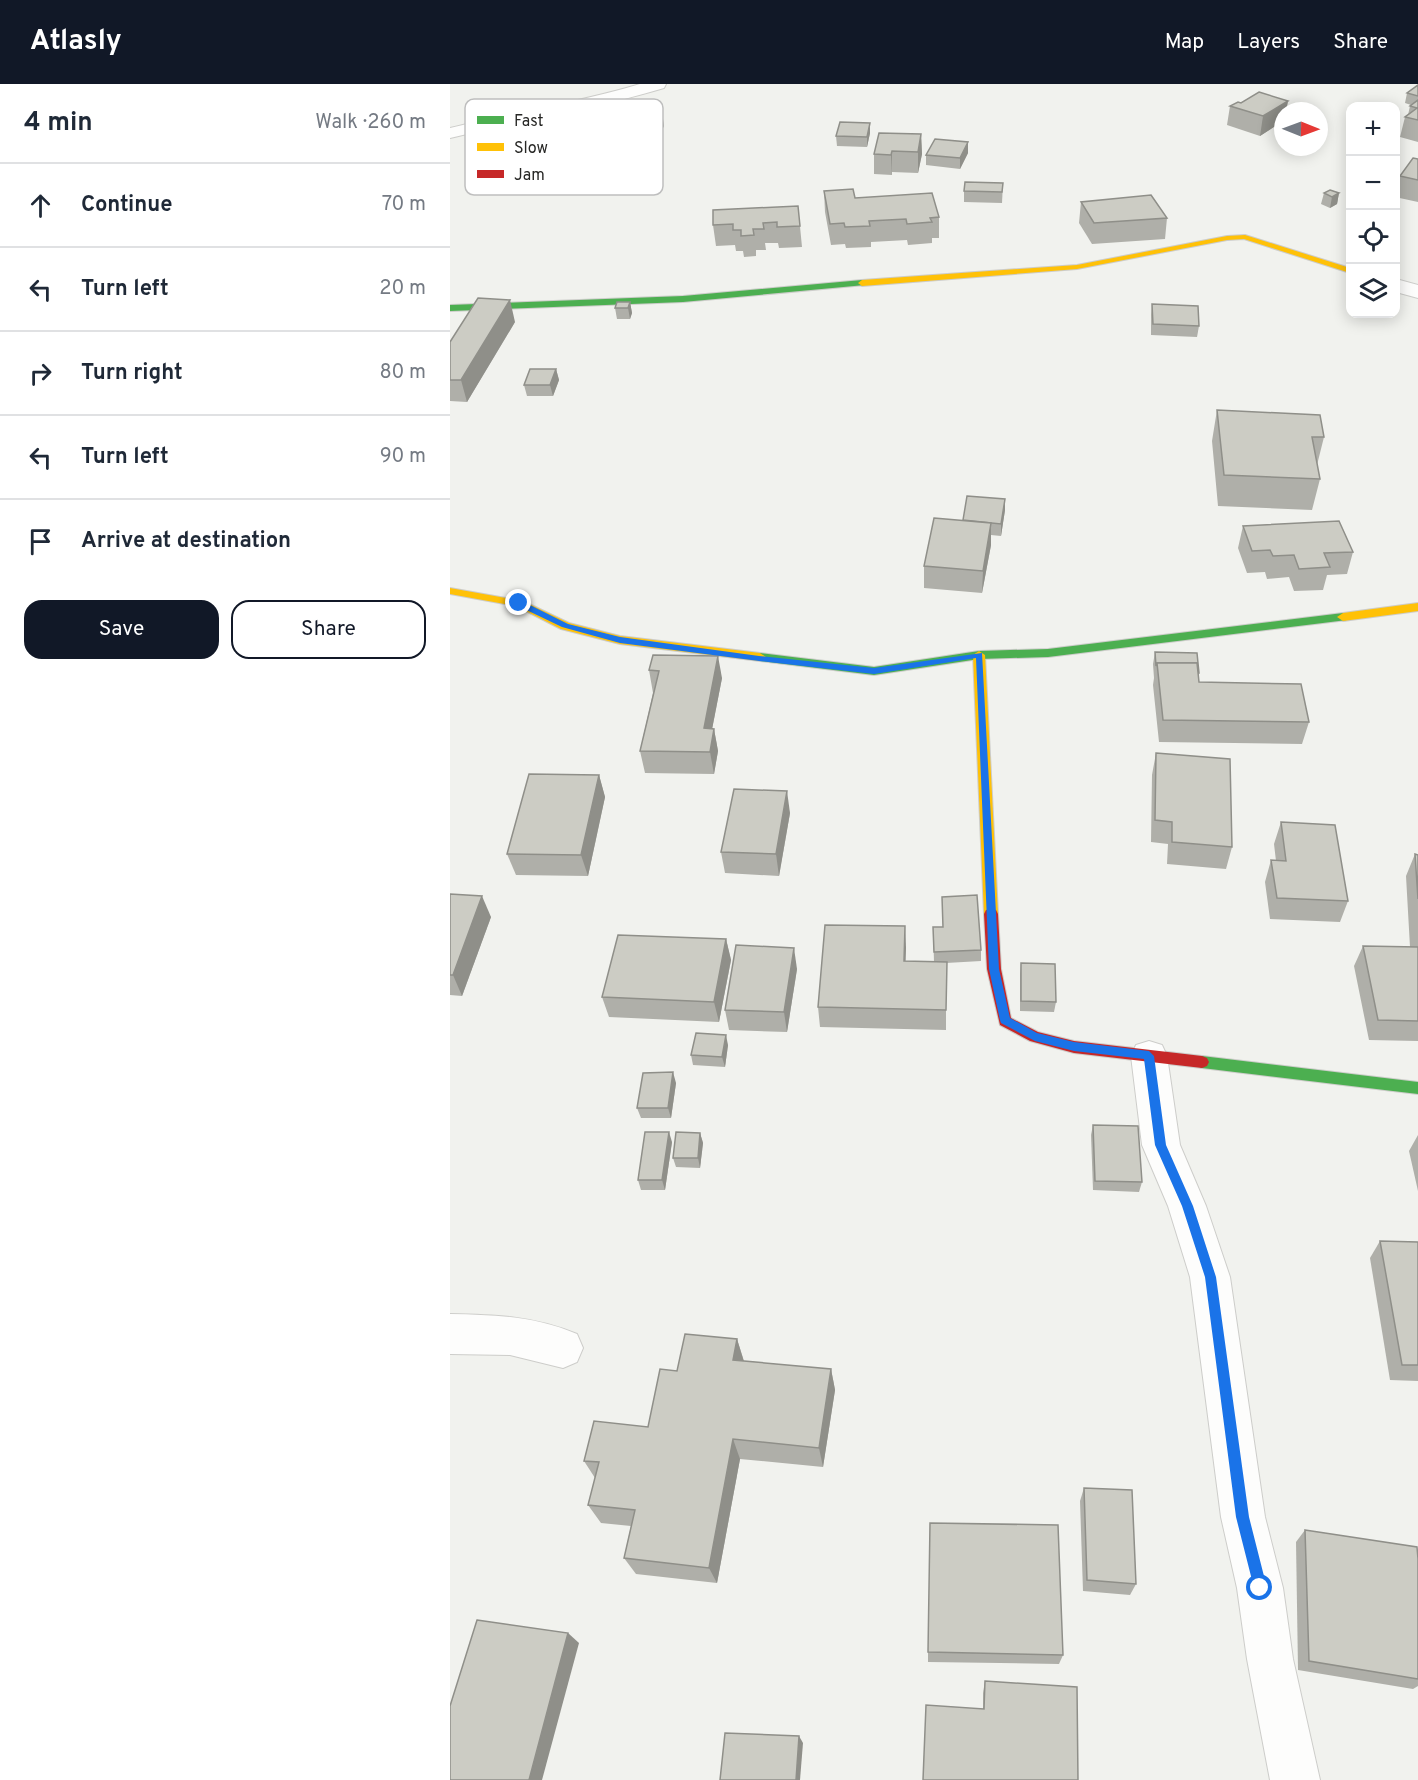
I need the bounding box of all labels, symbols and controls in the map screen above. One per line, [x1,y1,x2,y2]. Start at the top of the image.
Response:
text: Atlasly [30,24,122,60]
text: Map [1165,29,1204,56]
text: Layers [1237,29,1300,56]
text: Share [1333,29,1388,56]
legend [465,99,663,195]
north arrow [1274,102,1328,156]
map controls [1346,102,1400,318]
button: + [1346,102,1400,156]
text: 4 min [24,107,93,140]
text: Walk · 260 m [315,110,426,136]
text: Fast [514,112,544,132]
text: Slow [514,139,548,159]
button: − [1346,156,1400,210]
text: Jam [514,166,545,186]
icon: ahead [24,189,57,222]
text: Continue [81,192,172,219]
text: 70 m [382,192,426,218]
button: locate [1346,210,1400,264]
button: layers [1346,264,1400,318]
icon: left [24,273,57,306]
text: Turn left [81,276,169,303]
text: 20 m [379,276,426,302]
icon: right [24,357,57,390]
text: Turn right [81,360,183,387]
text: 80 m [380,360,426,386]
icon: left [24,441,57,474]
text: Turn left [81,444,169,471]
text: 90 m [380,444,426,470]
icon: arrive [24,525,57,558]
text: Arrive at destination [81,528,291,555]
route end [505,589,531,615]
button: Save [24,600,219,659]
button: Share [231,600,426,659]
route start [1246,1574,1272,1600]

